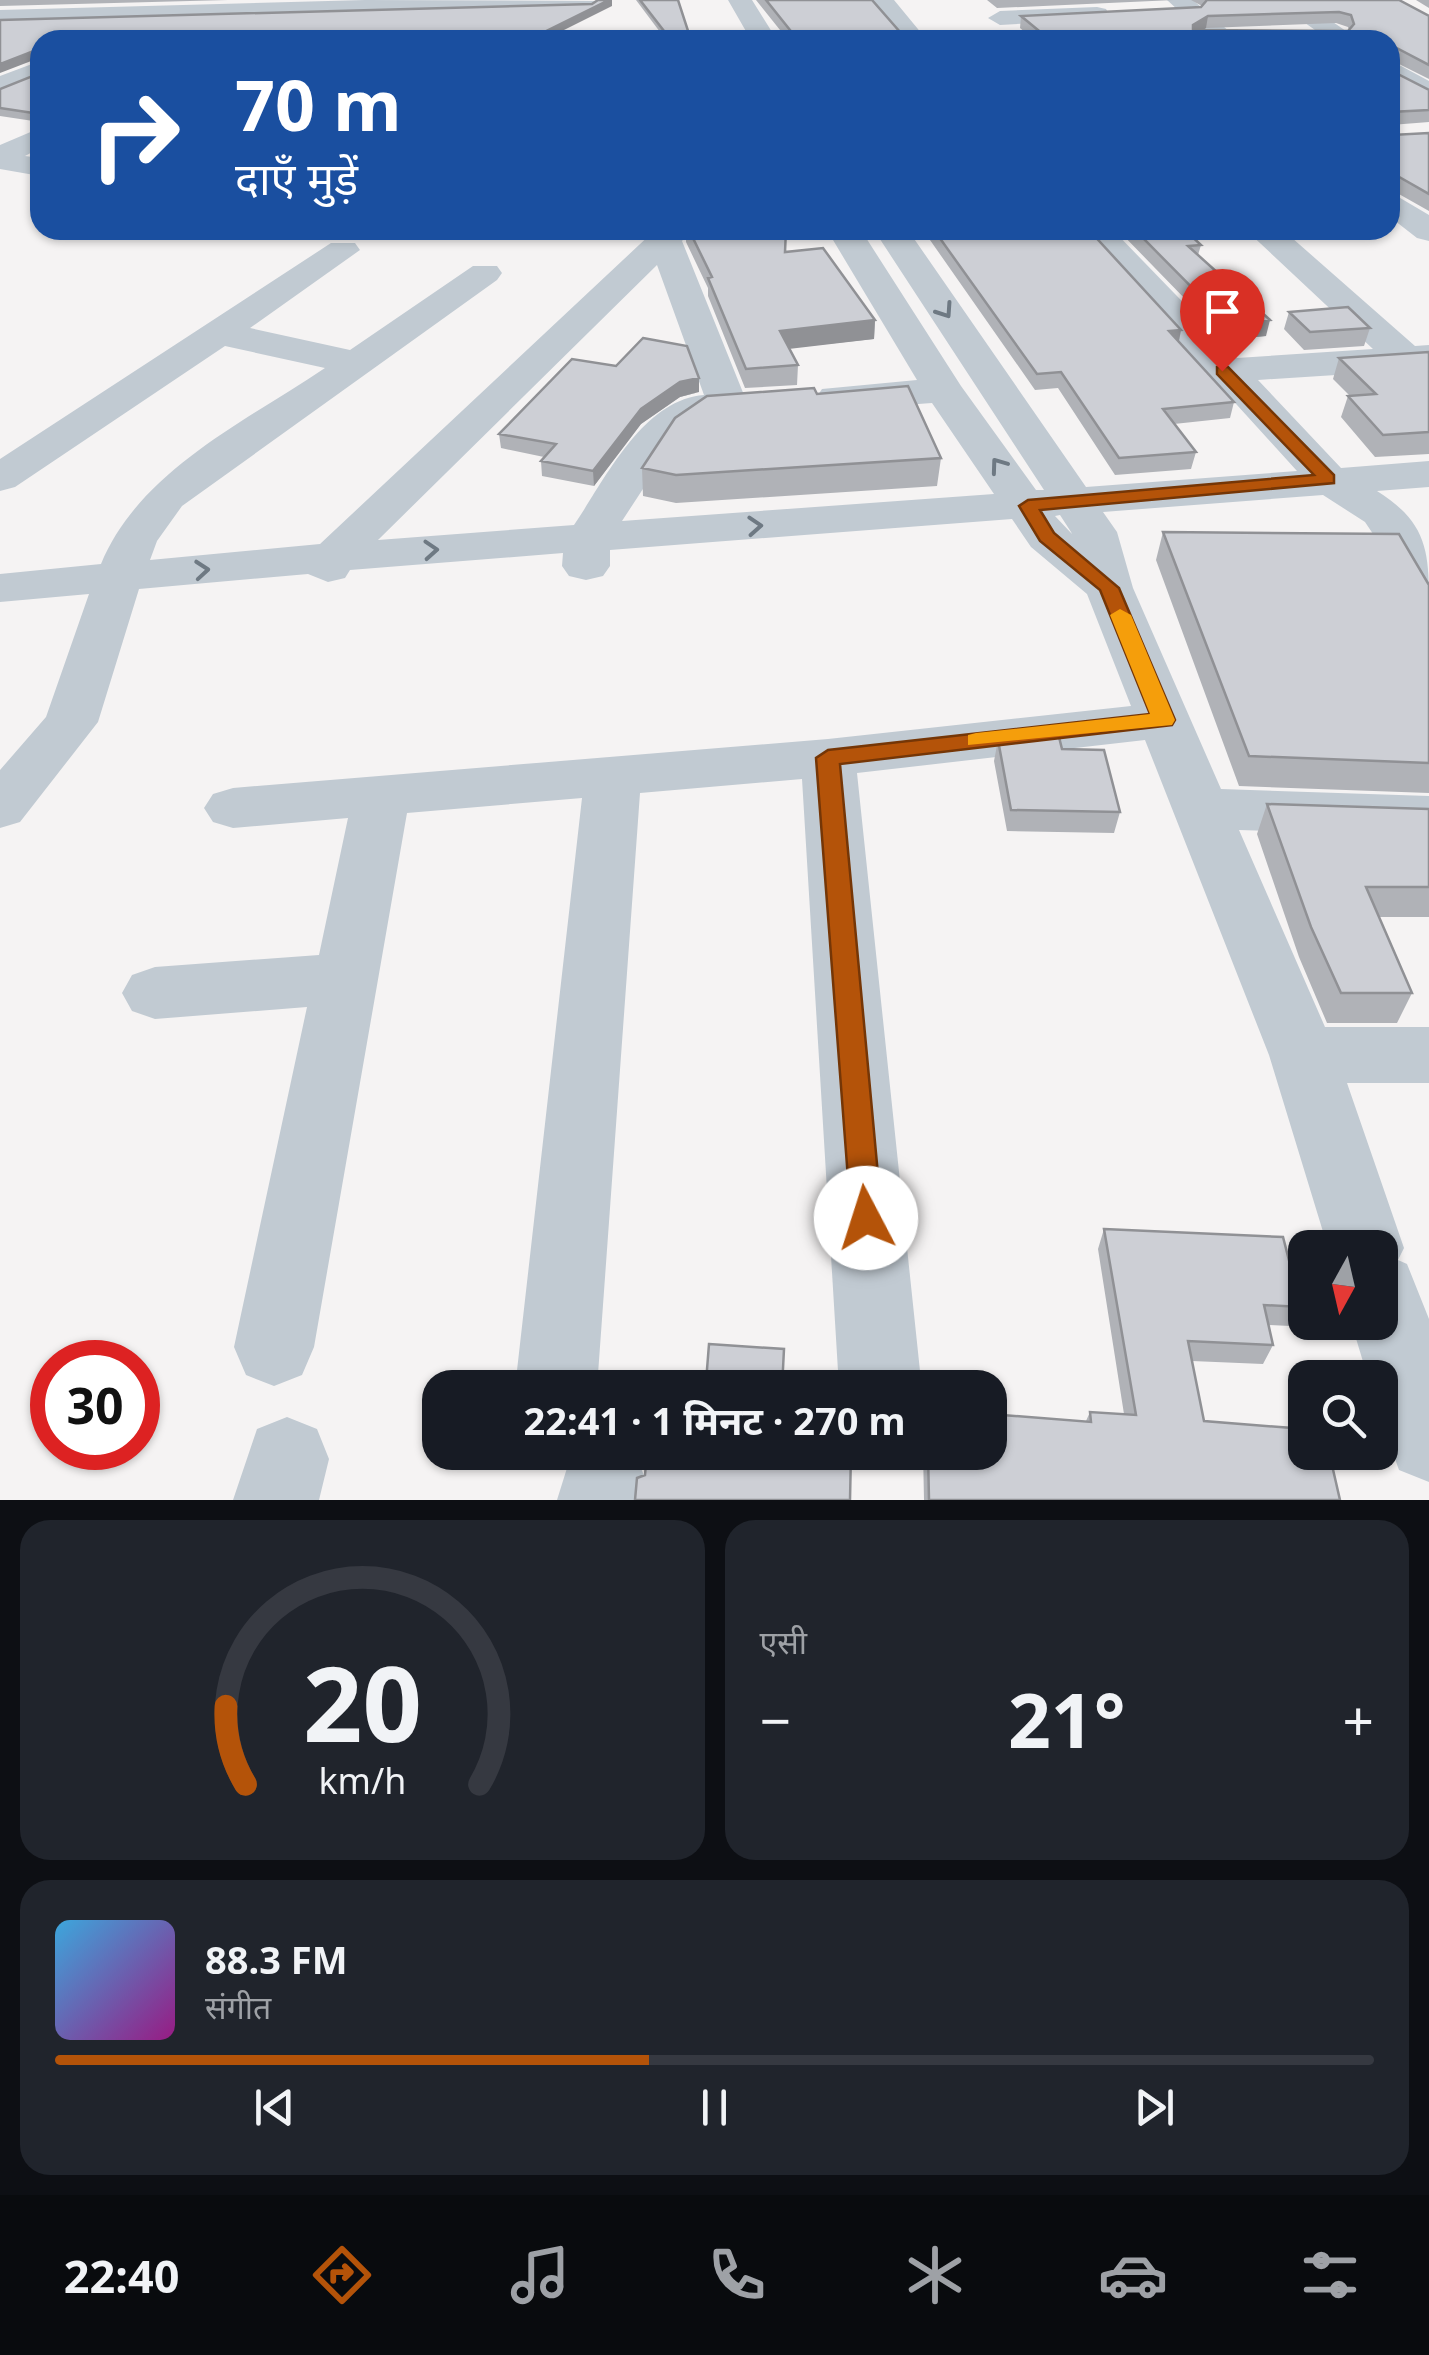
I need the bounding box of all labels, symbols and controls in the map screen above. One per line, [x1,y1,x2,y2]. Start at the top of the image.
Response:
text: 70 m [235,56,402,152]
icon: right [70,70,200,200]
text: दाएँ मुड़ें [235,147,358,208]
pin [1180,269,1265,372]
icon: arrive [1195,284,1250,339]
one-way arrow [933,299,951,318]
one-way arrow [992,457,1010,476]
one-way arrow [747,516,763,537]
one-way arrow [423,540,439,561]
one-way arrow [194,559,210,581]
position arrow [814,1166,918,1270]
north arrow [1288,1230,1398,1340]
map controls [1288,1230,1398,1470]
speed limit sign: 30 [30,1340,160,1470]
button: search [1288,1360,1398,1470]
text: 22:41 · 1 मिनट · 270 m [523,1394,906,1446]
text: एसी [760,1620,807,1663]
text: 20 [303,1631,422,1772]
text: 21° [1008,1668,1126,1770]
text: − [760,1682,791,1757]
text: + [1343,1682,1374,1757]
text: km/h [318,1756,406,1804]
text: 88.3 FM [205,1933,347,1985]
text: संगीत [205,1985,271,2028]
icon: previous [247,2080,302,2135]
icon: pause [687,2080,742,2135]
icon: next [1127,2080,1182,2135]
icon: directions [307,2240,377,2310]
icon: music [505,2240,575,2310]
icon: phone [702,2240,772,2310]
icon: climate [900,2240,970,2310]
icon: car [1098,2240,1168,2310]
icon: filters [1295,2240,1365,2310]
text: 22:40 [64,2245,179,2306]

